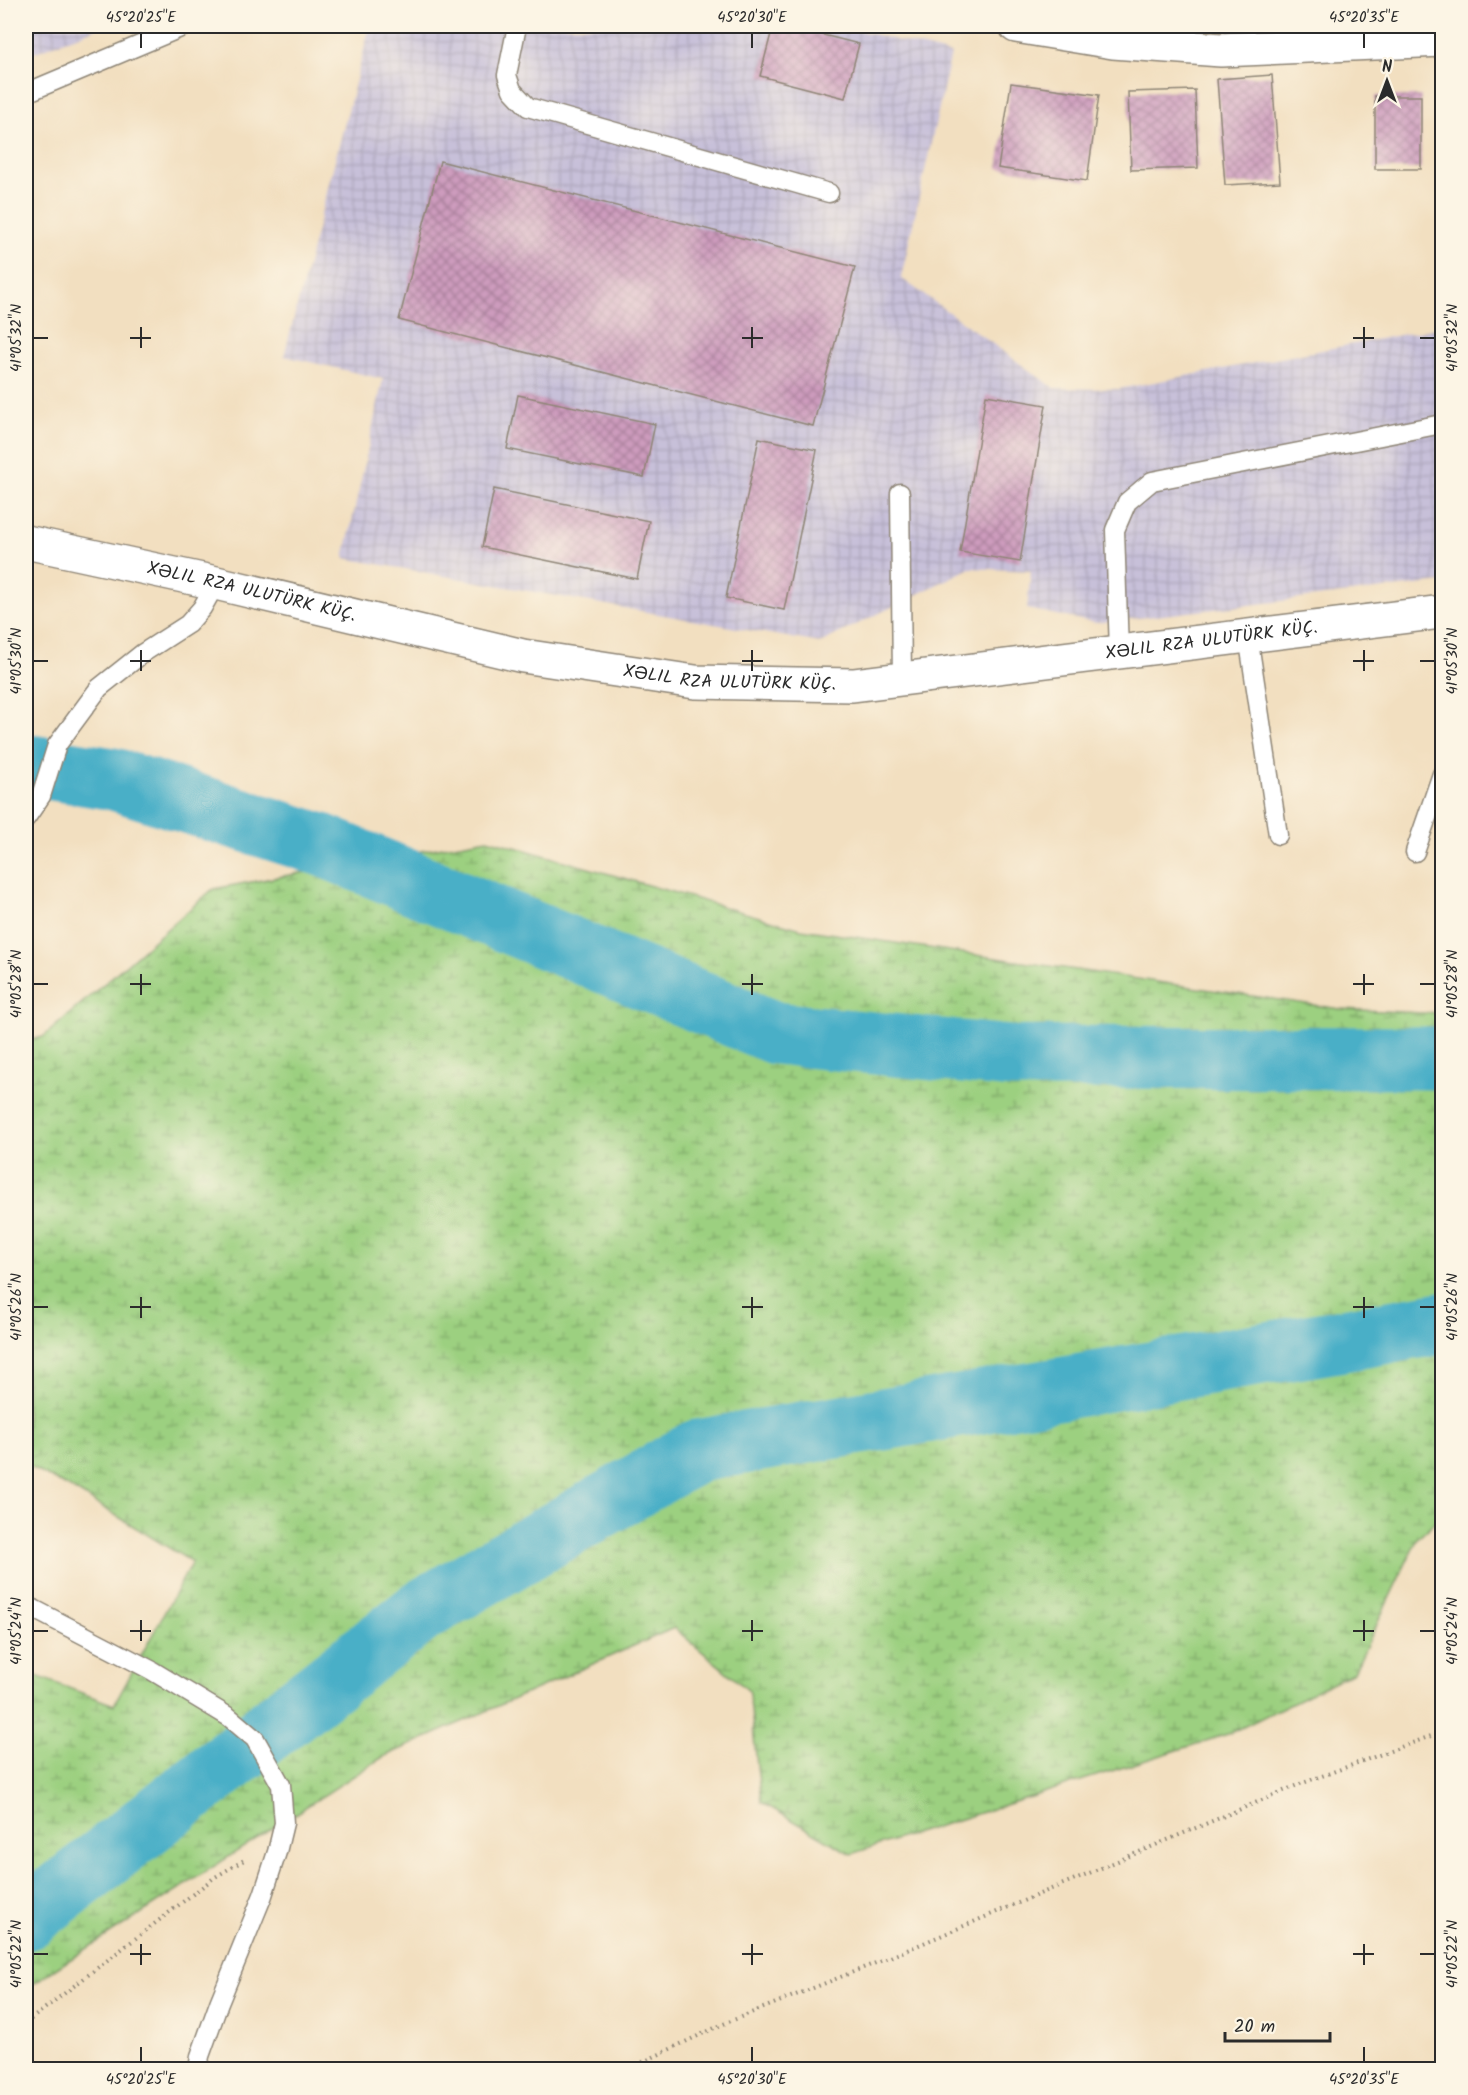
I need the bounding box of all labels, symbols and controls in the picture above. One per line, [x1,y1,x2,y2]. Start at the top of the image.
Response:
text: 45°20'25"E [106,6,177,30]
text: 45°20'30"E [717,6,788,30]
text: 45°20'35"E [1329,6,1400,30]
north arrow [1357,51,1417,111]
text: N [1382,55,1392,80]
text: 41°05'32"N [5,304,29,372]
text: 41°05'32"N [1441,304,1465,372]
street label: XƏLIL RZA ULUTÜRK KÜÇ. [144,554,359,630]
street label: XƏLIL RZA ULUTÜRK KÜÇ. [1104,613,1319,668]
text: 41°05'30"N [5,628,29,694]
text: 41°05'30"N [1441,628,1465,694]
street label: XƏLIL RZA ULUTÜRK KÜÇ. [621,657,836,699]
text: 41°05'28"N [5,950,29,1018]
text: 41°05'28"N [1441,950,1465,1018]
text: 41°05'26"N [5,1273,29,1341]
text: 41°05'26"N [1441,1273,1465,1341]
text: 41°05'24"N [5,1597,29,1665]
text: 41°05'24"N [1441,1597,1465,1665]
text: 41°05'22"N [5,1920,29,1988]
text: 41°05'22"N [1441,1920,1465,1988]
scale bar [1225,2005,1330,2043]
text: 20 m [1234,2013,1275,2042]
text: 45°20'25"E [106,2068,177,2092]
text: 45°20'30"E [717,2068,788,2092]
text: 45°20'35"E [1329,2068,1400,2092]

